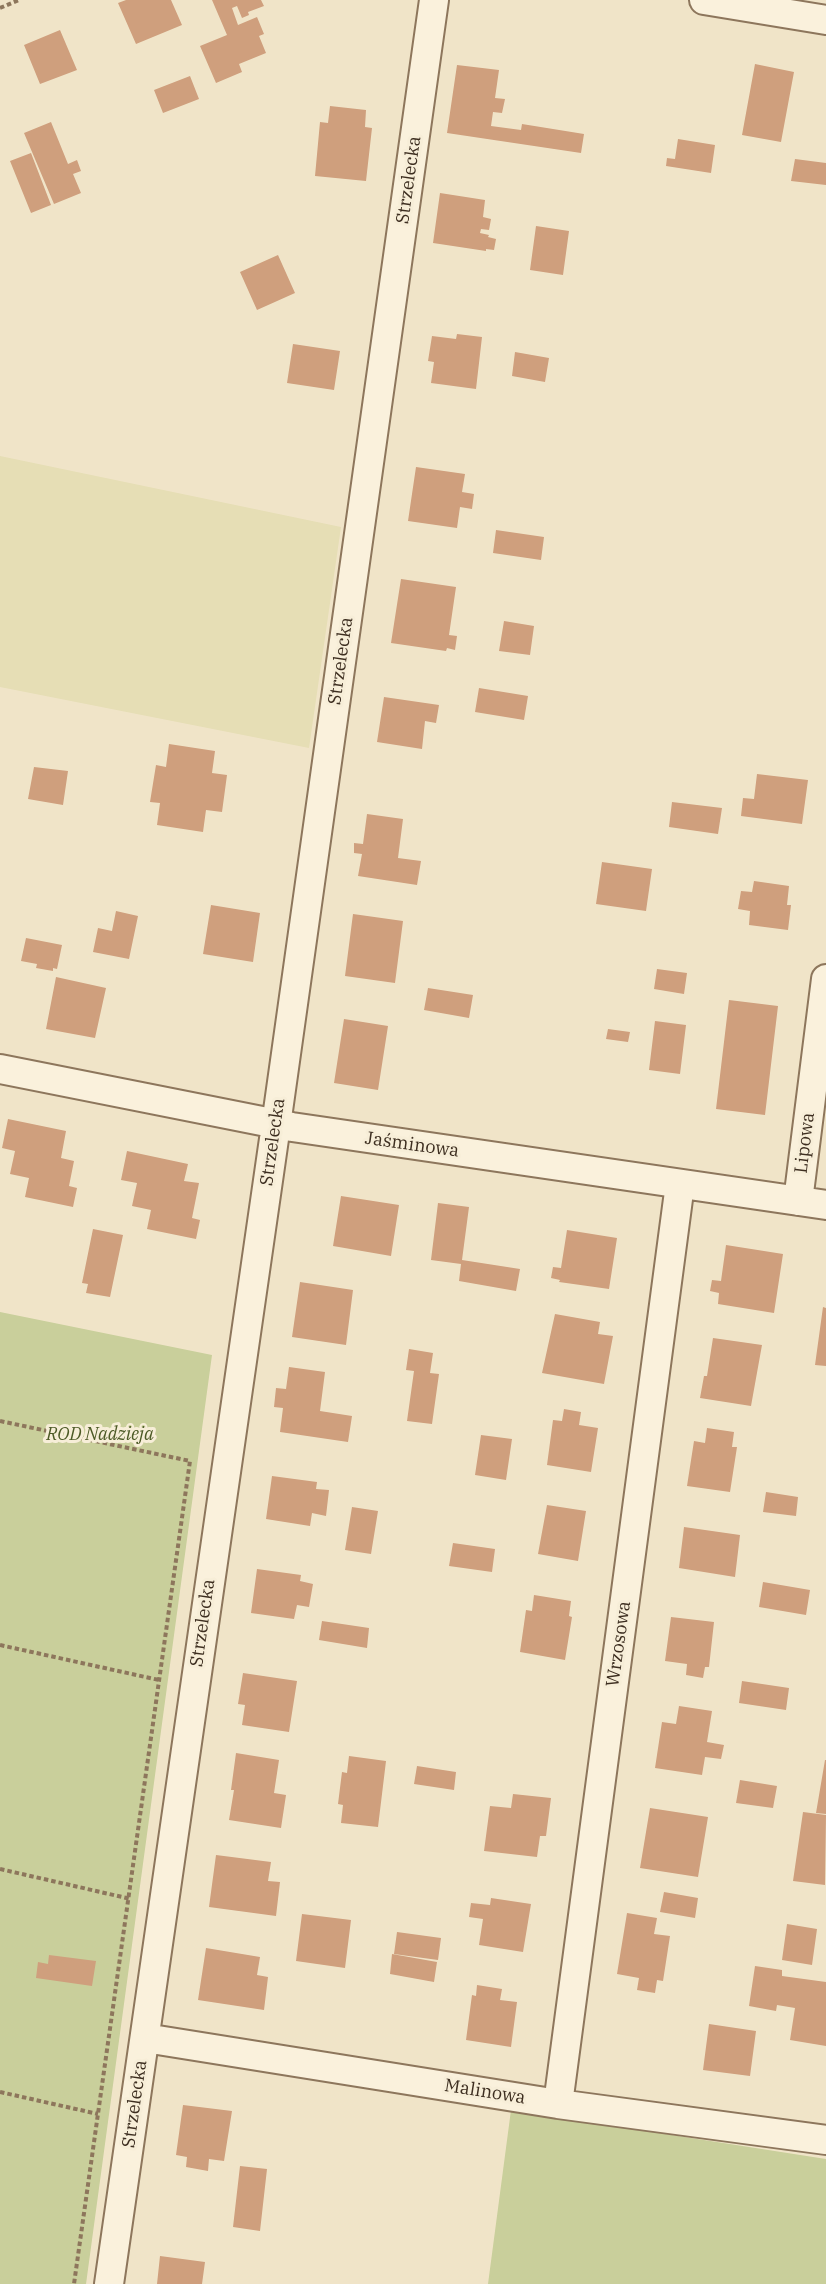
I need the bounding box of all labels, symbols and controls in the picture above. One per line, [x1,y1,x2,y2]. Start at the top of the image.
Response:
street label: Strzelecka [392,135,426,225]
street label: Strzelecka [324,616,358,706]
street label: Strzelecka [256,1097,290,1187]
street label: Lipowa [791,1111,819,1175]
street label: Jaśminowa [364,1128,460,1162]
park label: ROD Nadzieja [46,1424,154,1446]
street label: Strzelecka [186,1578,220,1668]
street label: Wrzosowa [602,1600,636,1688]
street label: Strzelecka [118,2059,152,2149]
street label: Malinowa [443,2075,527,2109]

